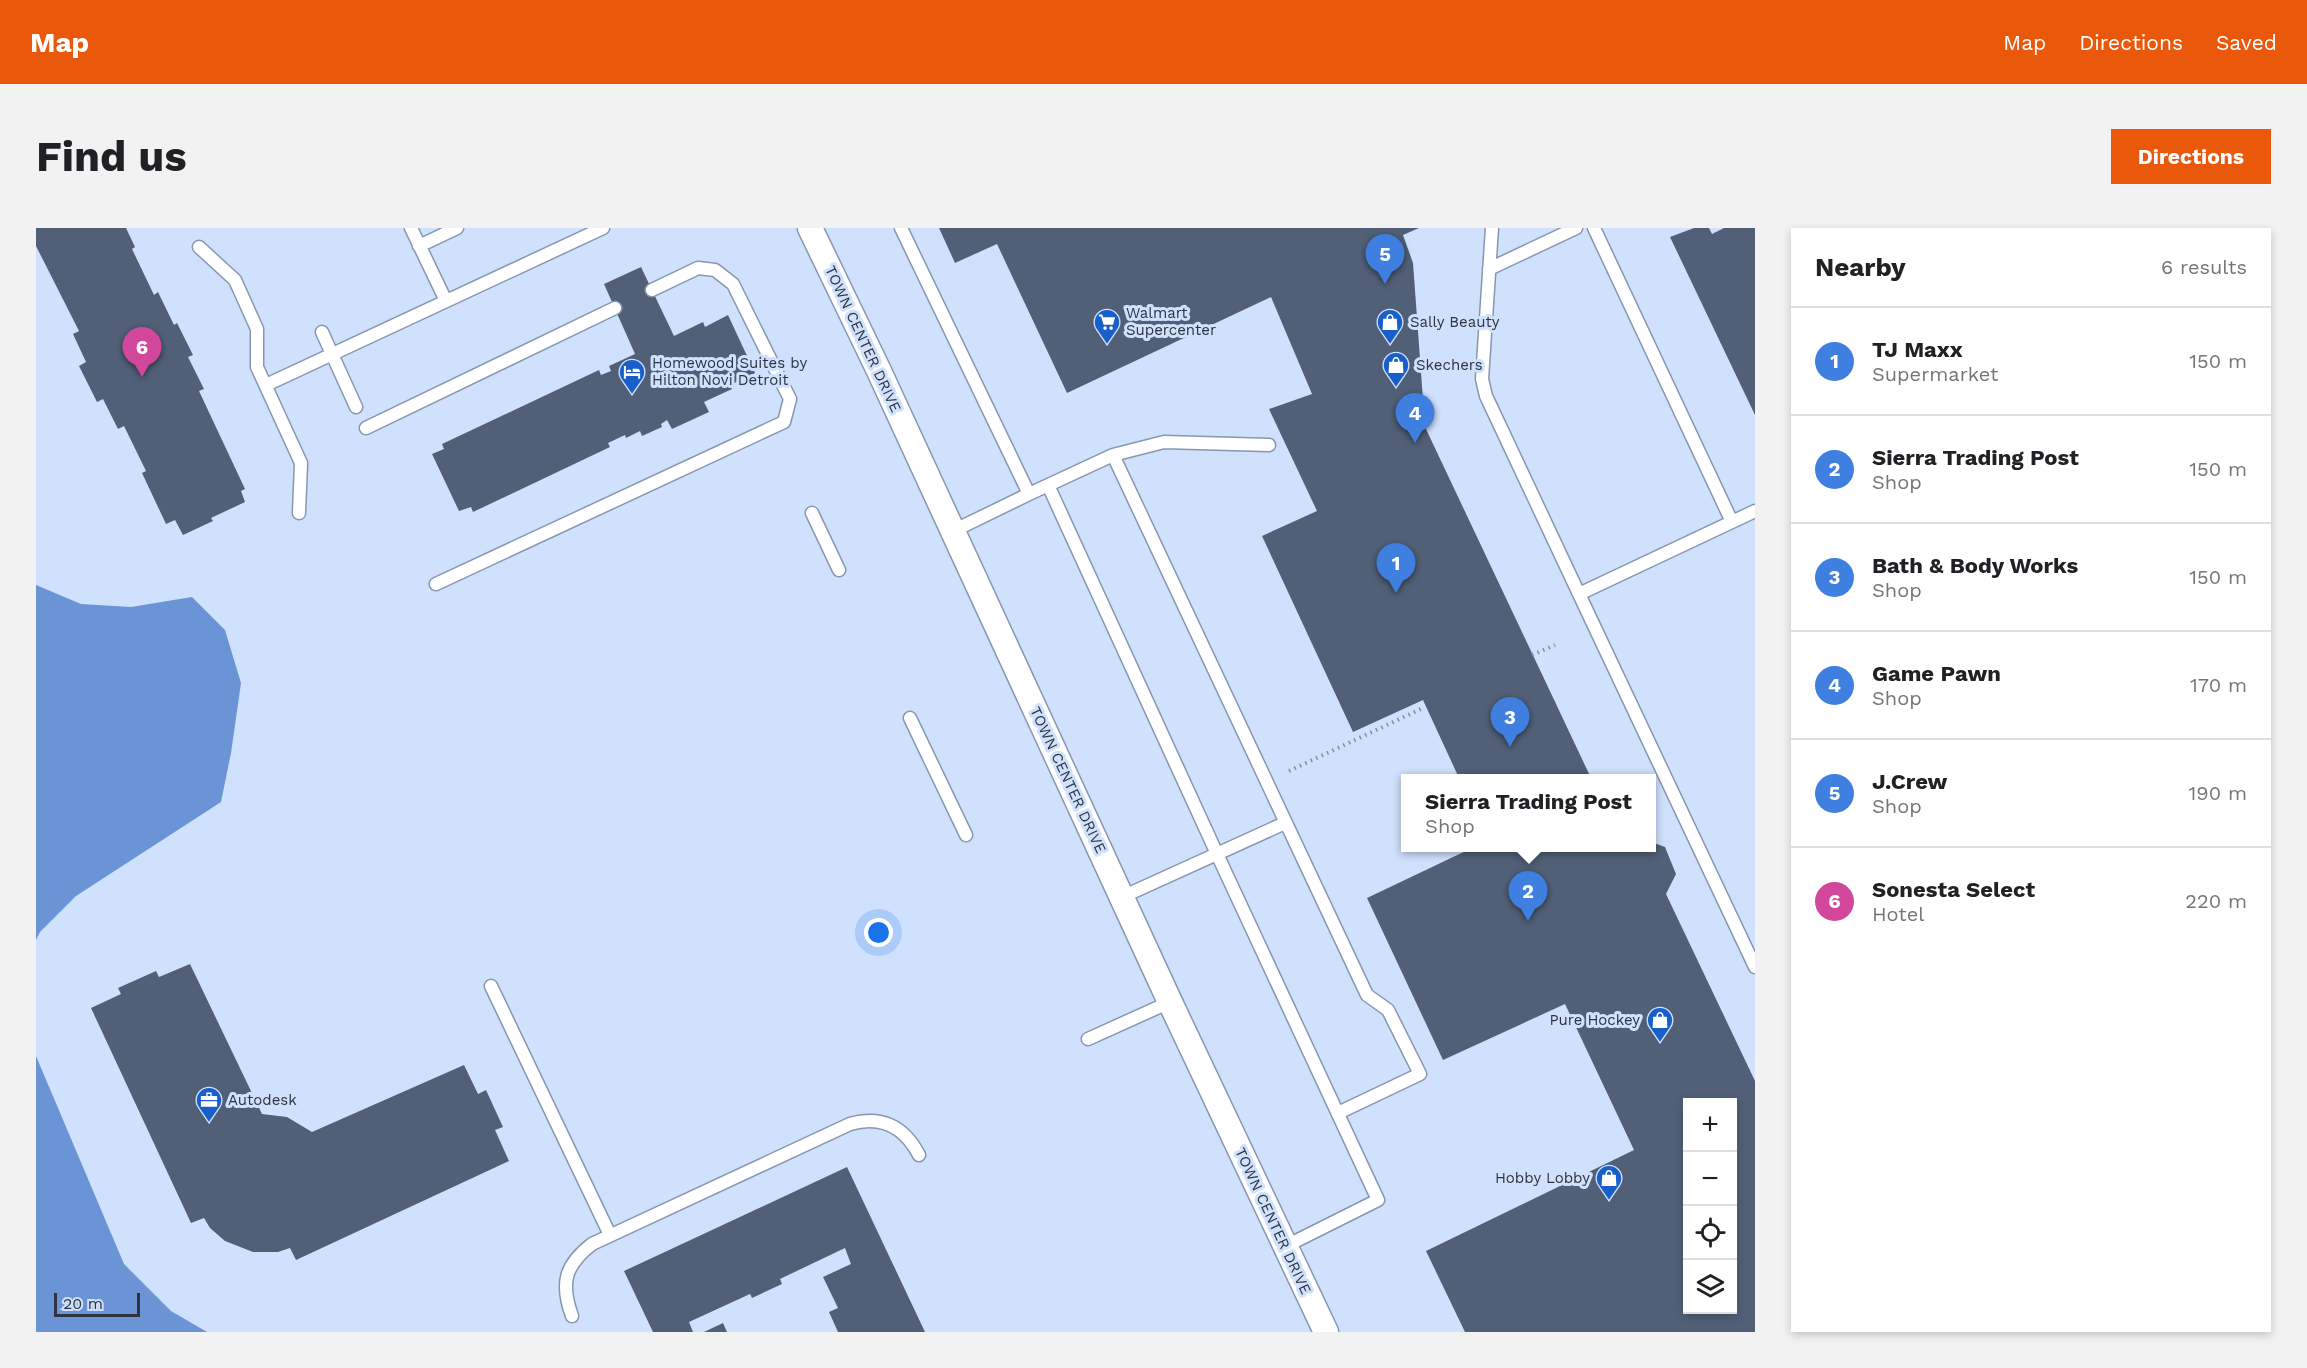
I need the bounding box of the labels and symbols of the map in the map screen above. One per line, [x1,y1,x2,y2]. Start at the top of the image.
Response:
pin: 5 [1366,235,1404,284]
street label: TOWN CENTER DRIVE [821,263,905,415]
place label: Walmart Supercenter [1126,304,1216,339]
supermarket icon: Walmart Supercenter [1092,307,1122,345]
shop icon: Sally Beauty [1375,307,1405,345]
place label: Sally Beauty [1410,313,1500,331]
pin: 6 [122,328,162,377]
shop icon: Skechers [1381,350,1411,388]
place label: Homewood Suites by Hilton Novi Detroit [652,354,807,389]
place label: Skechers [1416,356,1483,374]
hotel icon: Homewood Suites by Hilton Novi Detroit [617,357,647,395]
pin: 4 [1396,394,1434,443]
pin: 1 [1376,544,1416,593]
pin: 3 [1490,698,1530,747]
street label: TOWN CENTER DRIVE [1026,704,1110,856]
pin: 2 [1508,872,1548,921]
your location [864,918,893,947]
shop icon: Pure Hockey [1645,1005,1675,1043]
place label: Pure Hockey [1549,1011,1640,1029]
office icon: Autodesk [194,1085,224,1123]
place label: Autodesk [228,1091,297,1109]
street label: TOWN CENTER DRIVE [1231,1145,1315,1297]
shop icon: Hobby Lobby [1594,1163,1624,1201]
place label: Hobby Lobby [1495,1169,1590,1187]
scale bar [54,1290,140,1318]

